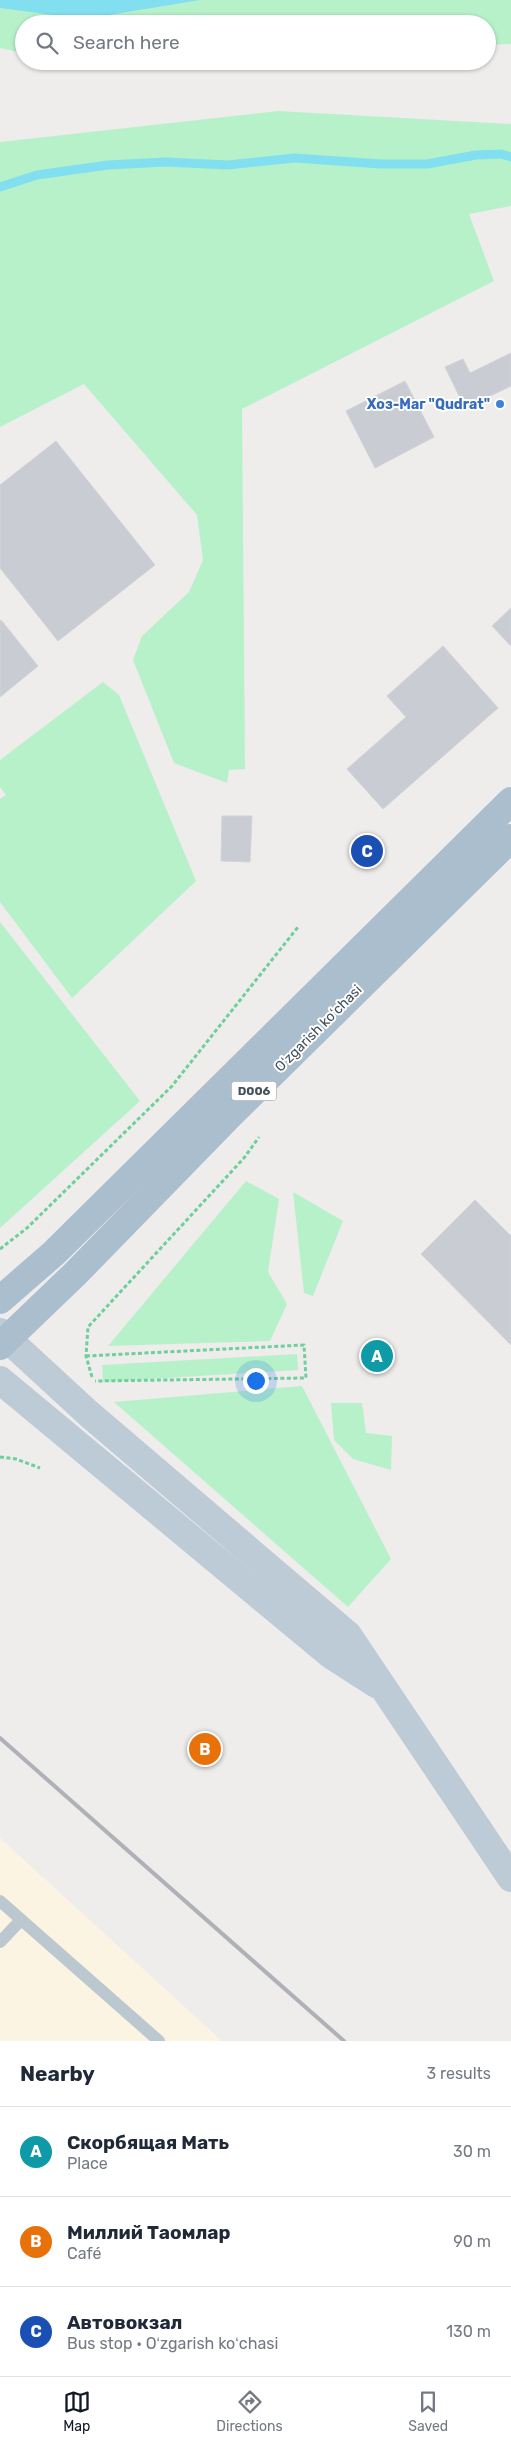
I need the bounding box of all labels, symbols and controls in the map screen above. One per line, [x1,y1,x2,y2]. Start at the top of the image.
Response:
search box [15,15,496,70]
icon: search [33,29,61,57]
text: Search here [73,31,180,54]
place label: Хоз-Маг "Qudrat" [367,396,490,413]
marker: Хоз-Маг "Qudrat" [494,398,506,410]
pin: C [351,832,383,870]
street label: Oʻzgarish koʻchasi [271,981,365,1075]
road number: D006 [232,1082,276,1100]
pin: A [361,1337,393,1375]
your location [243,1368,269,1394]
pin: B [189,1730,221,1768]
text: Nearby [20,2061,95,2086]
text: 3 results [426,2064,491,2083]
text: Скорбящая Мать [67,2131,229,2154]
text: A [30,2142,42,2161]
text: 30 m [453,2142,491,2161]
text: Place [67,2154,108,2173]
text: Миллий Таомлар [67,2221,231,2244]
text: B [30,2232,42,2251]
text: 90 m [453,2232,491,2251]
text: Café [67,2244,101,2263]
text: Автовокзал [67,2311,182,2334]
text: C [30,2322,42,2341]
text: 130 m [446,2322,491,2341]
text: Bus stop · Oʻzgarish koʻchasi [67,2334,278,2353]
tab: Map [63,2388,91,2435]
tab: Directions [216,2388,283,2435]
tab: Saved [408,2388,448,2435]

